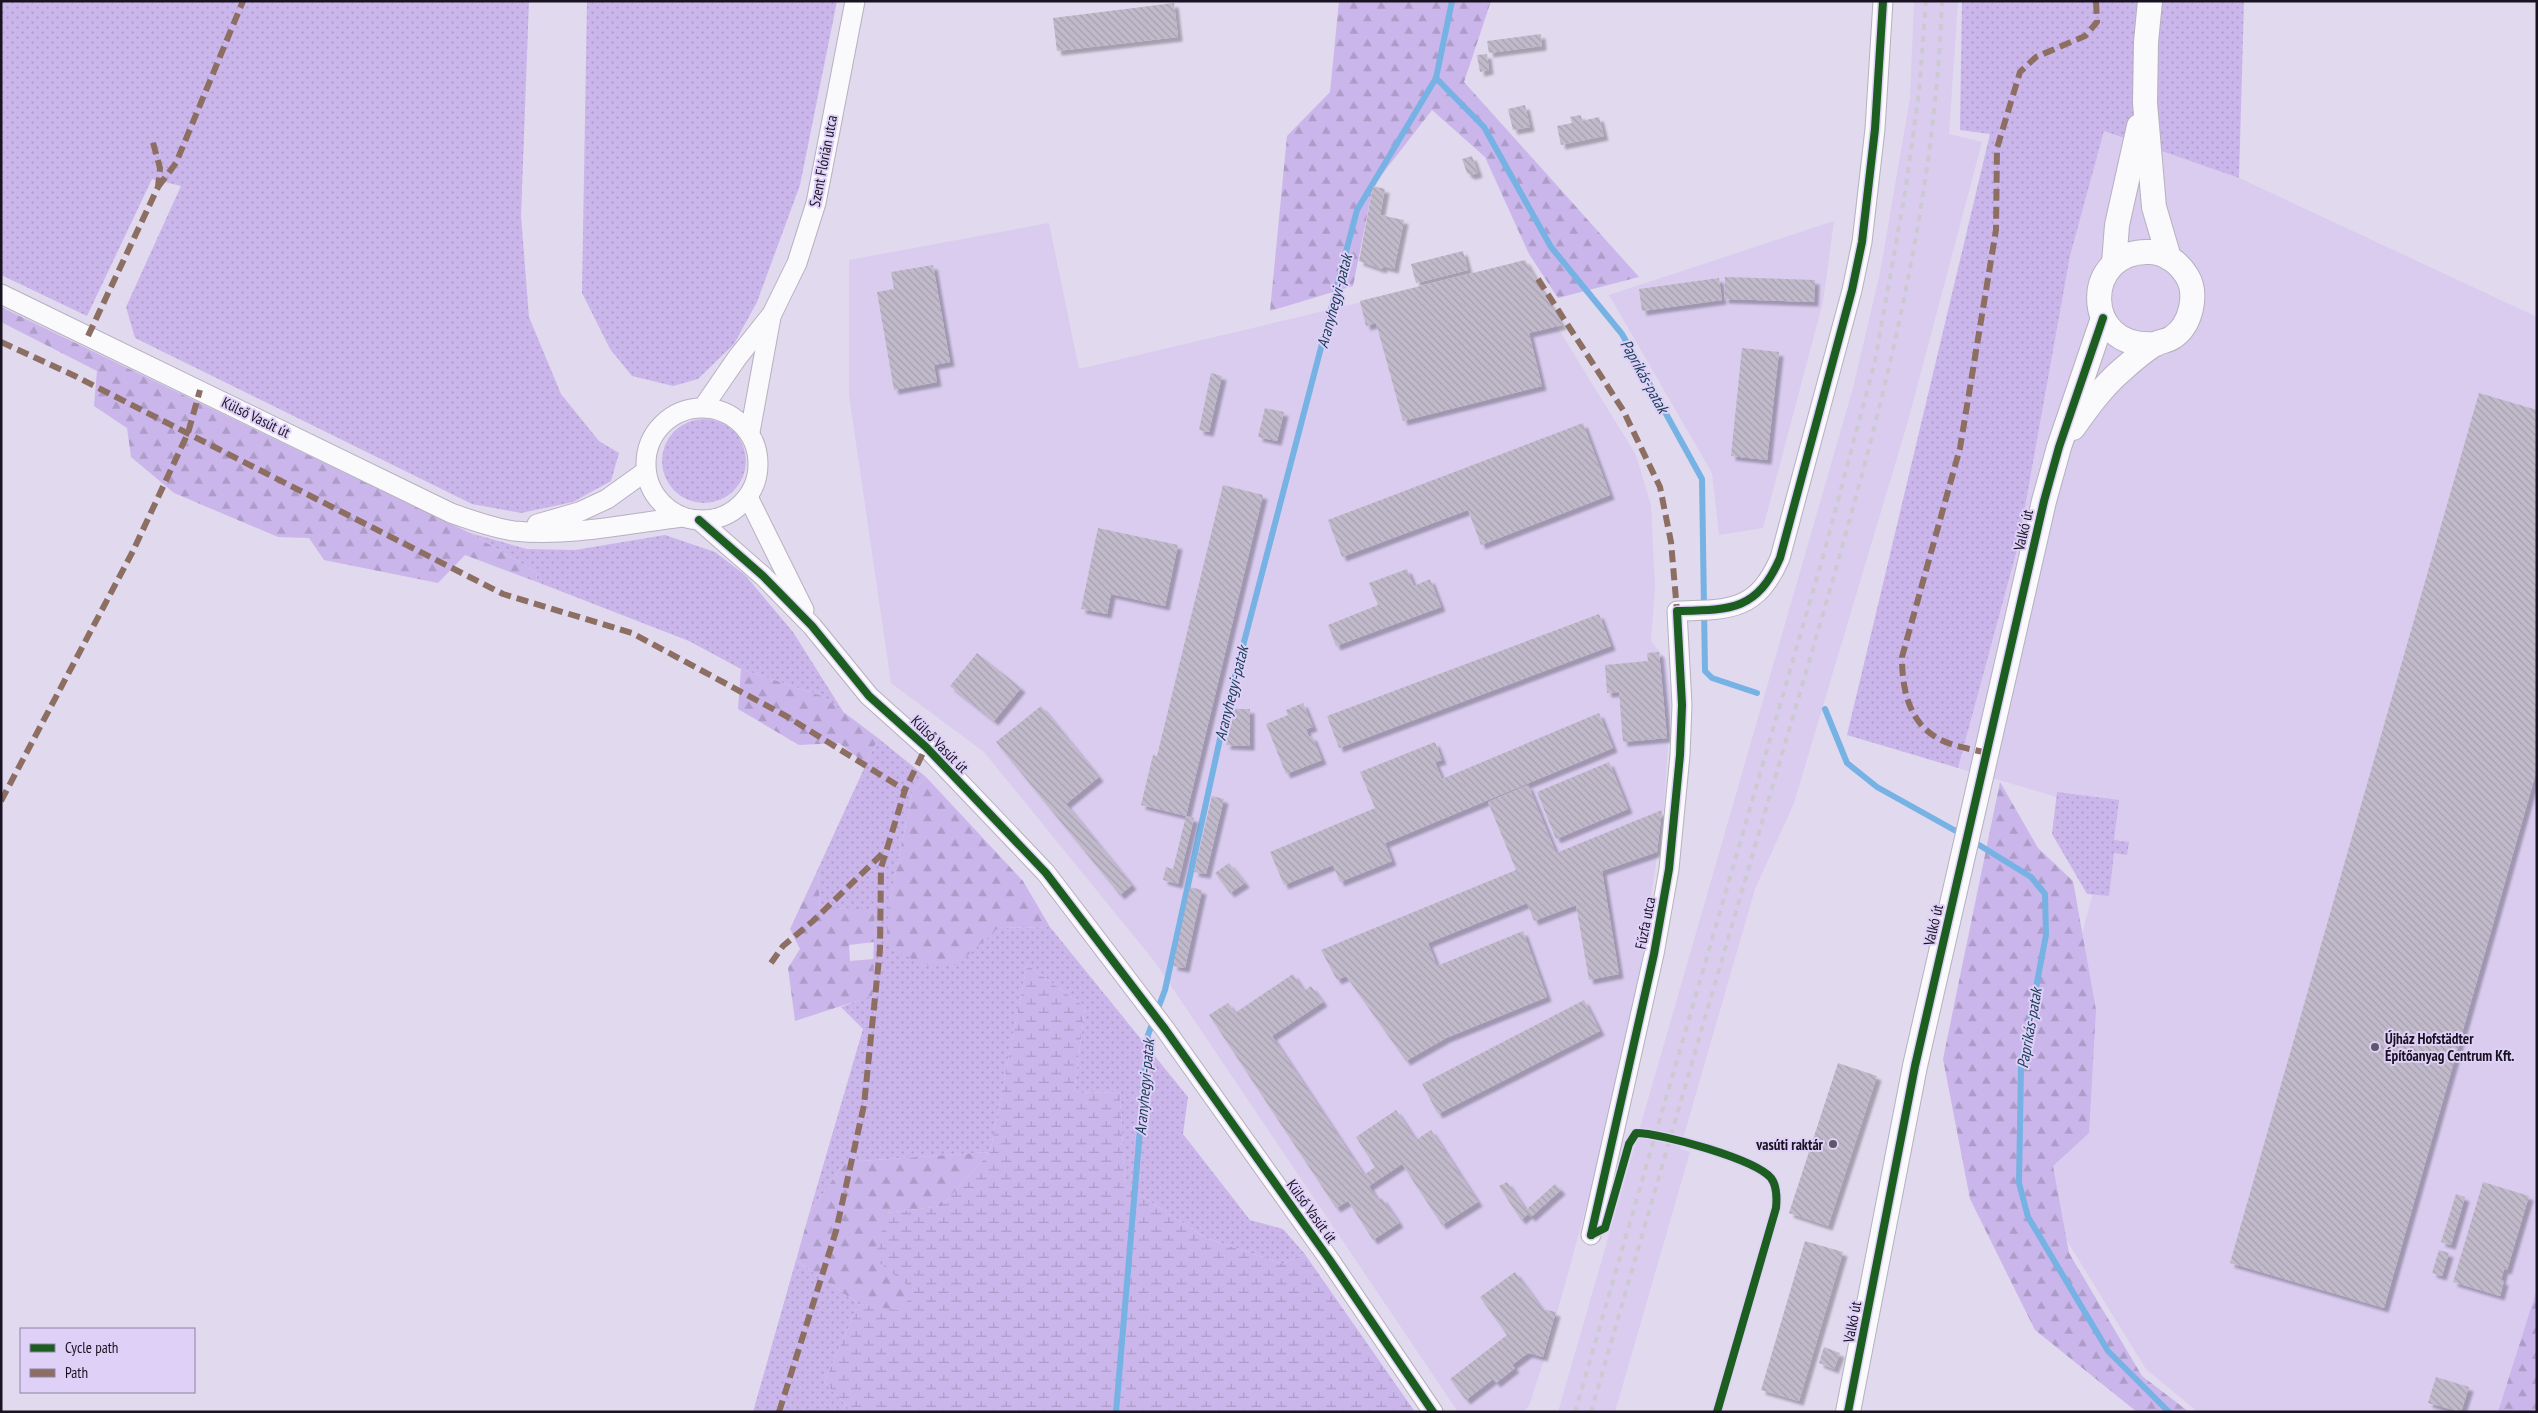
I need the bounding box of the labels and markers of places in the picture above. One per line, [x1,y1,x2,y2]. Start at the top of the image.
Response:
place label: Újház Hofstädter Építőanyag Centrum Kft. [2385,1029,2515,1065]
marker: Újház Hofstädter Építőanyag Centrum Kft. [2369,1041,2381,1053]
place label: vasúti raktár [1755,1135,1824,1154]
marker: vasúti raktár [1827,1138,1839,1150]

